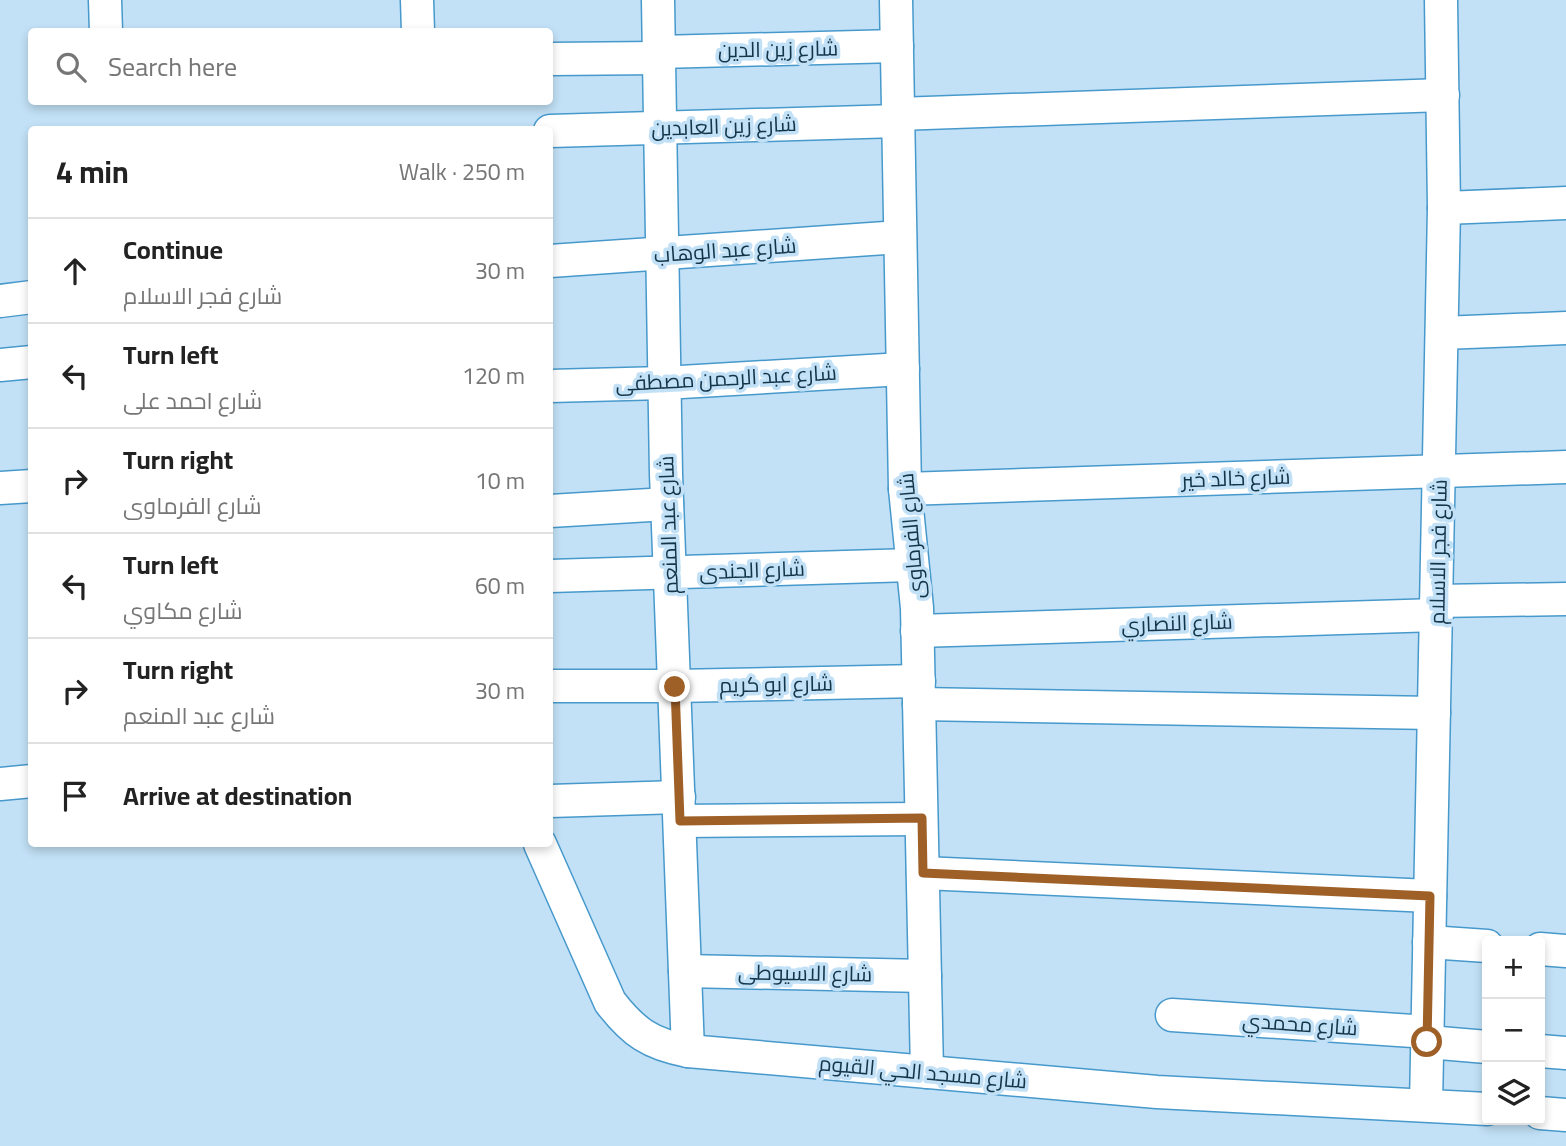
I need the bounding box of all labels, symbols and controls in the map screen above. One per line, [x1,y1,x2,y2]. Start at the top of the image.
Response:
search box [28,28,553,105]
street label: شارع زين الدين [717,28,839,70]
text: Search here [108,42,237,91]
icon: search [52,48,90,86]
street label: شارع زين العابدين [651,104,797,148]
text: 4 min [56,144,129,200]
text: Walk · 250 m [399,150,525,193]
text: Continue [123,225,223,274]
street label: شارع عبد الوهاب [652,226,798,274]
text: 30 m [475,249,525,292]
icon: ahead [56,252,94,290]
text: شارع فجر الاسلام [123,274,282,317]
text: Turn left [123,330,218,379]
street label: شارع عبد الرحمن مصطفى [614,353,838,403]
text: 120 m [462,354,525,397]
icon: left [56,357,94,395]
text: شارع احمد على [123,379,262,422]
text: Turn right [123,435,233,484]
street label: شارع عبد المنعم [646,455,690,595]
street label: شارع خالد خير [1180,457,1291,499]
text: 10 m [475,459,525,502]
icon: right [56,462,94,500]
street label: شارع الفرماوى [886,471,936,601]
street label: شارع فجر الاسلام [1417,479,1459,625]
text: شارع الفرماوى [123,484,261,527]
text: Turn left [123,540,218,589]
street label: شارع الجندى [699,549,805,591]
text: 60 m [475,564,525,607]
icon: left [56,567,94,605]
text: شارع مكاوي [123,589,242,632]
street label: شارع النصاري [1121,602,1233,644]
text: Turn right [123,645,233,694]
street label: شارع ابو كريم [719,664,833,704]
text: 30 m [475,669,525,712]
route end [659,671,690,702]
icon: right [56,672,94,710]
text: شارع عبد المنعم [123,694,275,737]
text: Arrive at destination [123,771,352,820]
icon: arrive [56,777,94,815]
map controls [1482,936,1545,1125]
button: + [1482,936,1545,999]
street label: شارع الاسيوطى [738,952,872,994]
button: − [1482,999,1545,1062]
street label: شارع محمدي [1241,1001,1359,1047]
route start [1411,1026,1442,1057]
street label: شارع مسجد الحي القيوم [817,1043,1029,1101]
button: layers [1482,1062,1545,1125]

